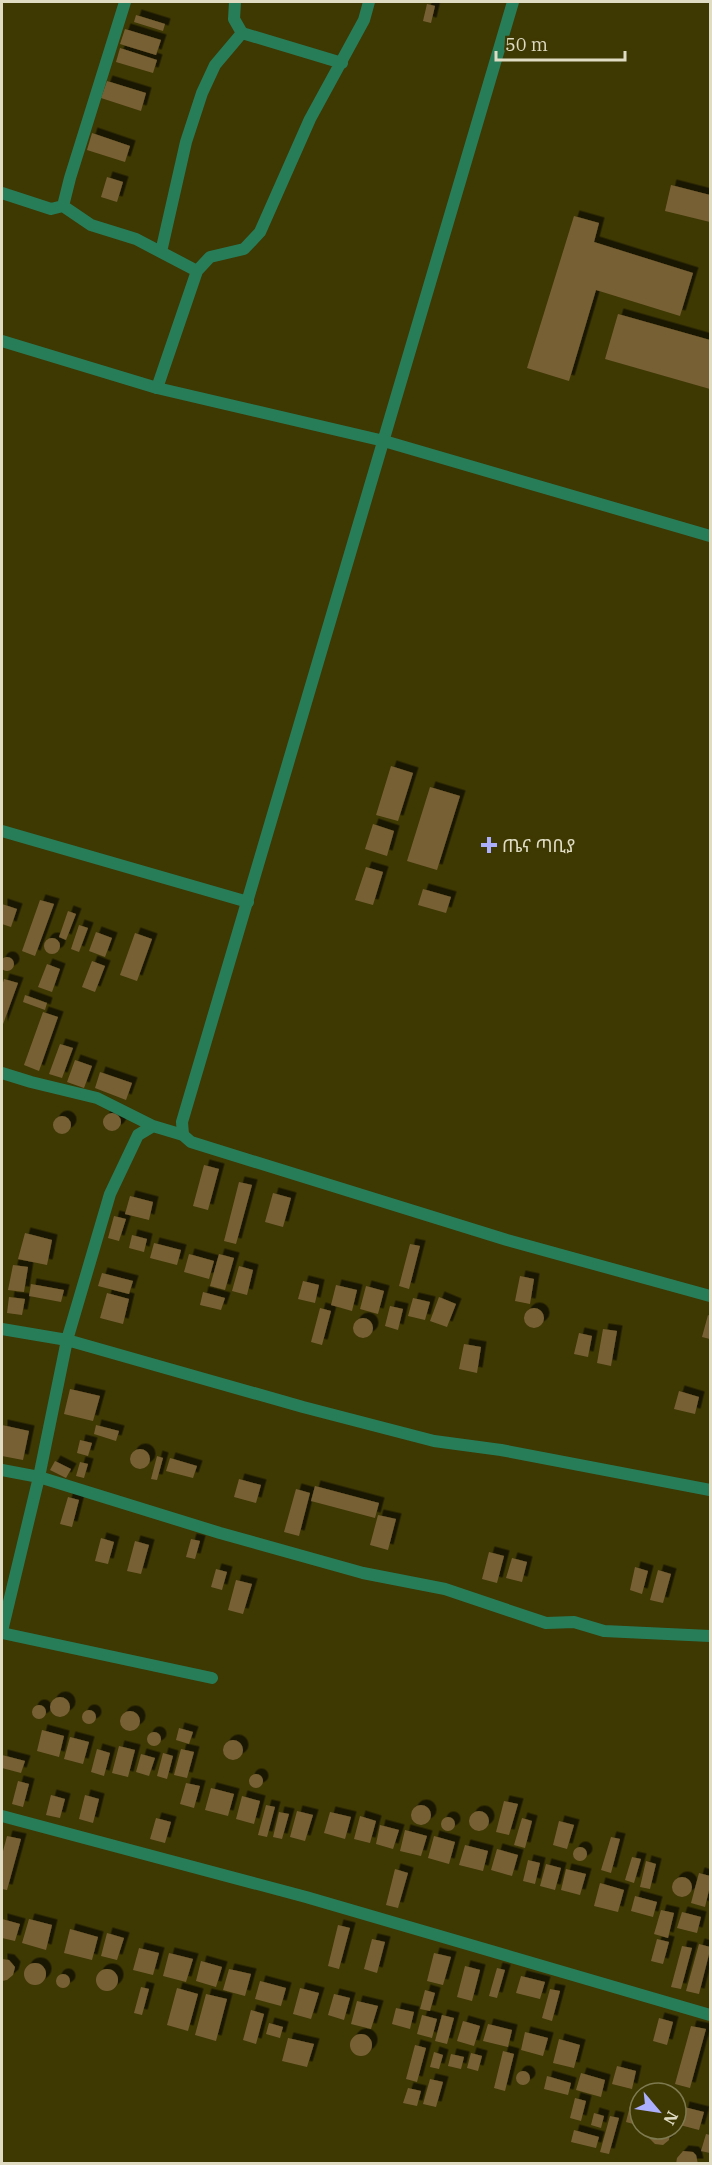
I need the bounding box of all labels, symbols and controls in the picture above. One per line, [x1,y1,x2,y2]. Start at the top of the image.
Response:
scale bar [496,24,625,62]
text: 50 m [505,33,548,56]
place label: ጤና ጣቢያ [502,834,575,857]
marker: ጤና ጣቢያ [480,836,498,854]
north arrow [628,2081,688,2141]
text: N [659,2108,683,2129]

